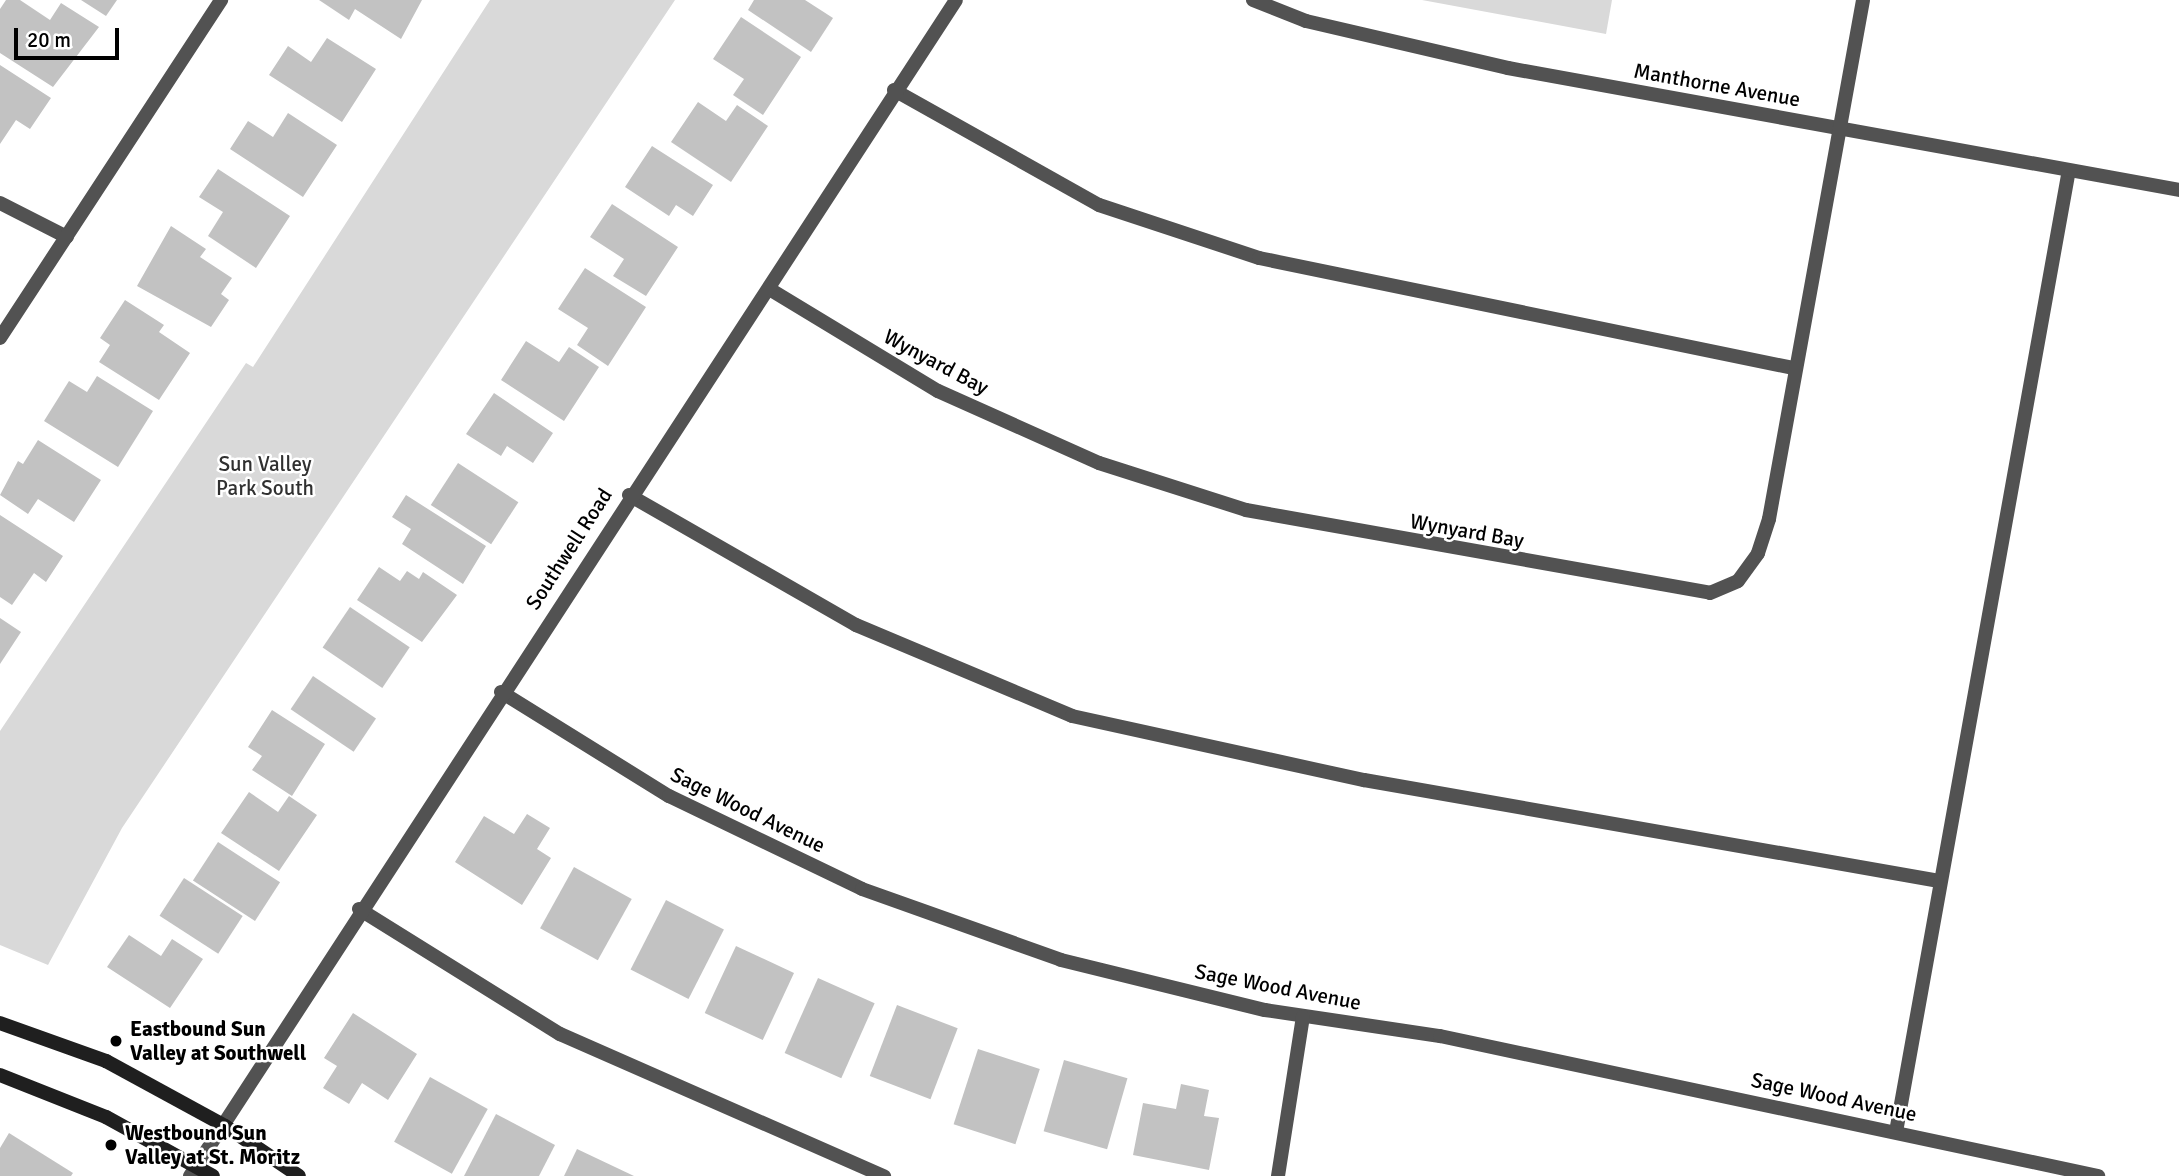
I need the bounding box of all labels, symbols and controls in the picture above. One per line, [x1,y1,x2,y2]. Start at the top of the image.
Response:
scale bar [18,14,122,58]
text: 20 m [27,27,71,53]
street label: Manthorne Avenue [1632,58,1802,112]
street label: Wynyard Bay [879,324,993,400]
park label: Sun Valley Park South [216,451,314,501]
street label: Southwell Road [520,484,618,614]
street label: Wynyard Bay [1408,509,1526,553]
street label: Sage Wood Avenue [667,762,829,858]
street label: Sage Wood Avenue [1193,959,1363,1015]
place label: Eastbound Sun Valley at Southwell [130,1016,306,1066]
marker: Eastbound Sun Valley at Southwell [108,1033,124,1049]
street label: Sage Wood Avenue [1749,1067,1919,1127]
place label: Westbound Sun Valley at St. Moritz [125,1120,300,1170]
marker: Westbound Sun Valley at St. Moritz [103,1137,119,1153]

